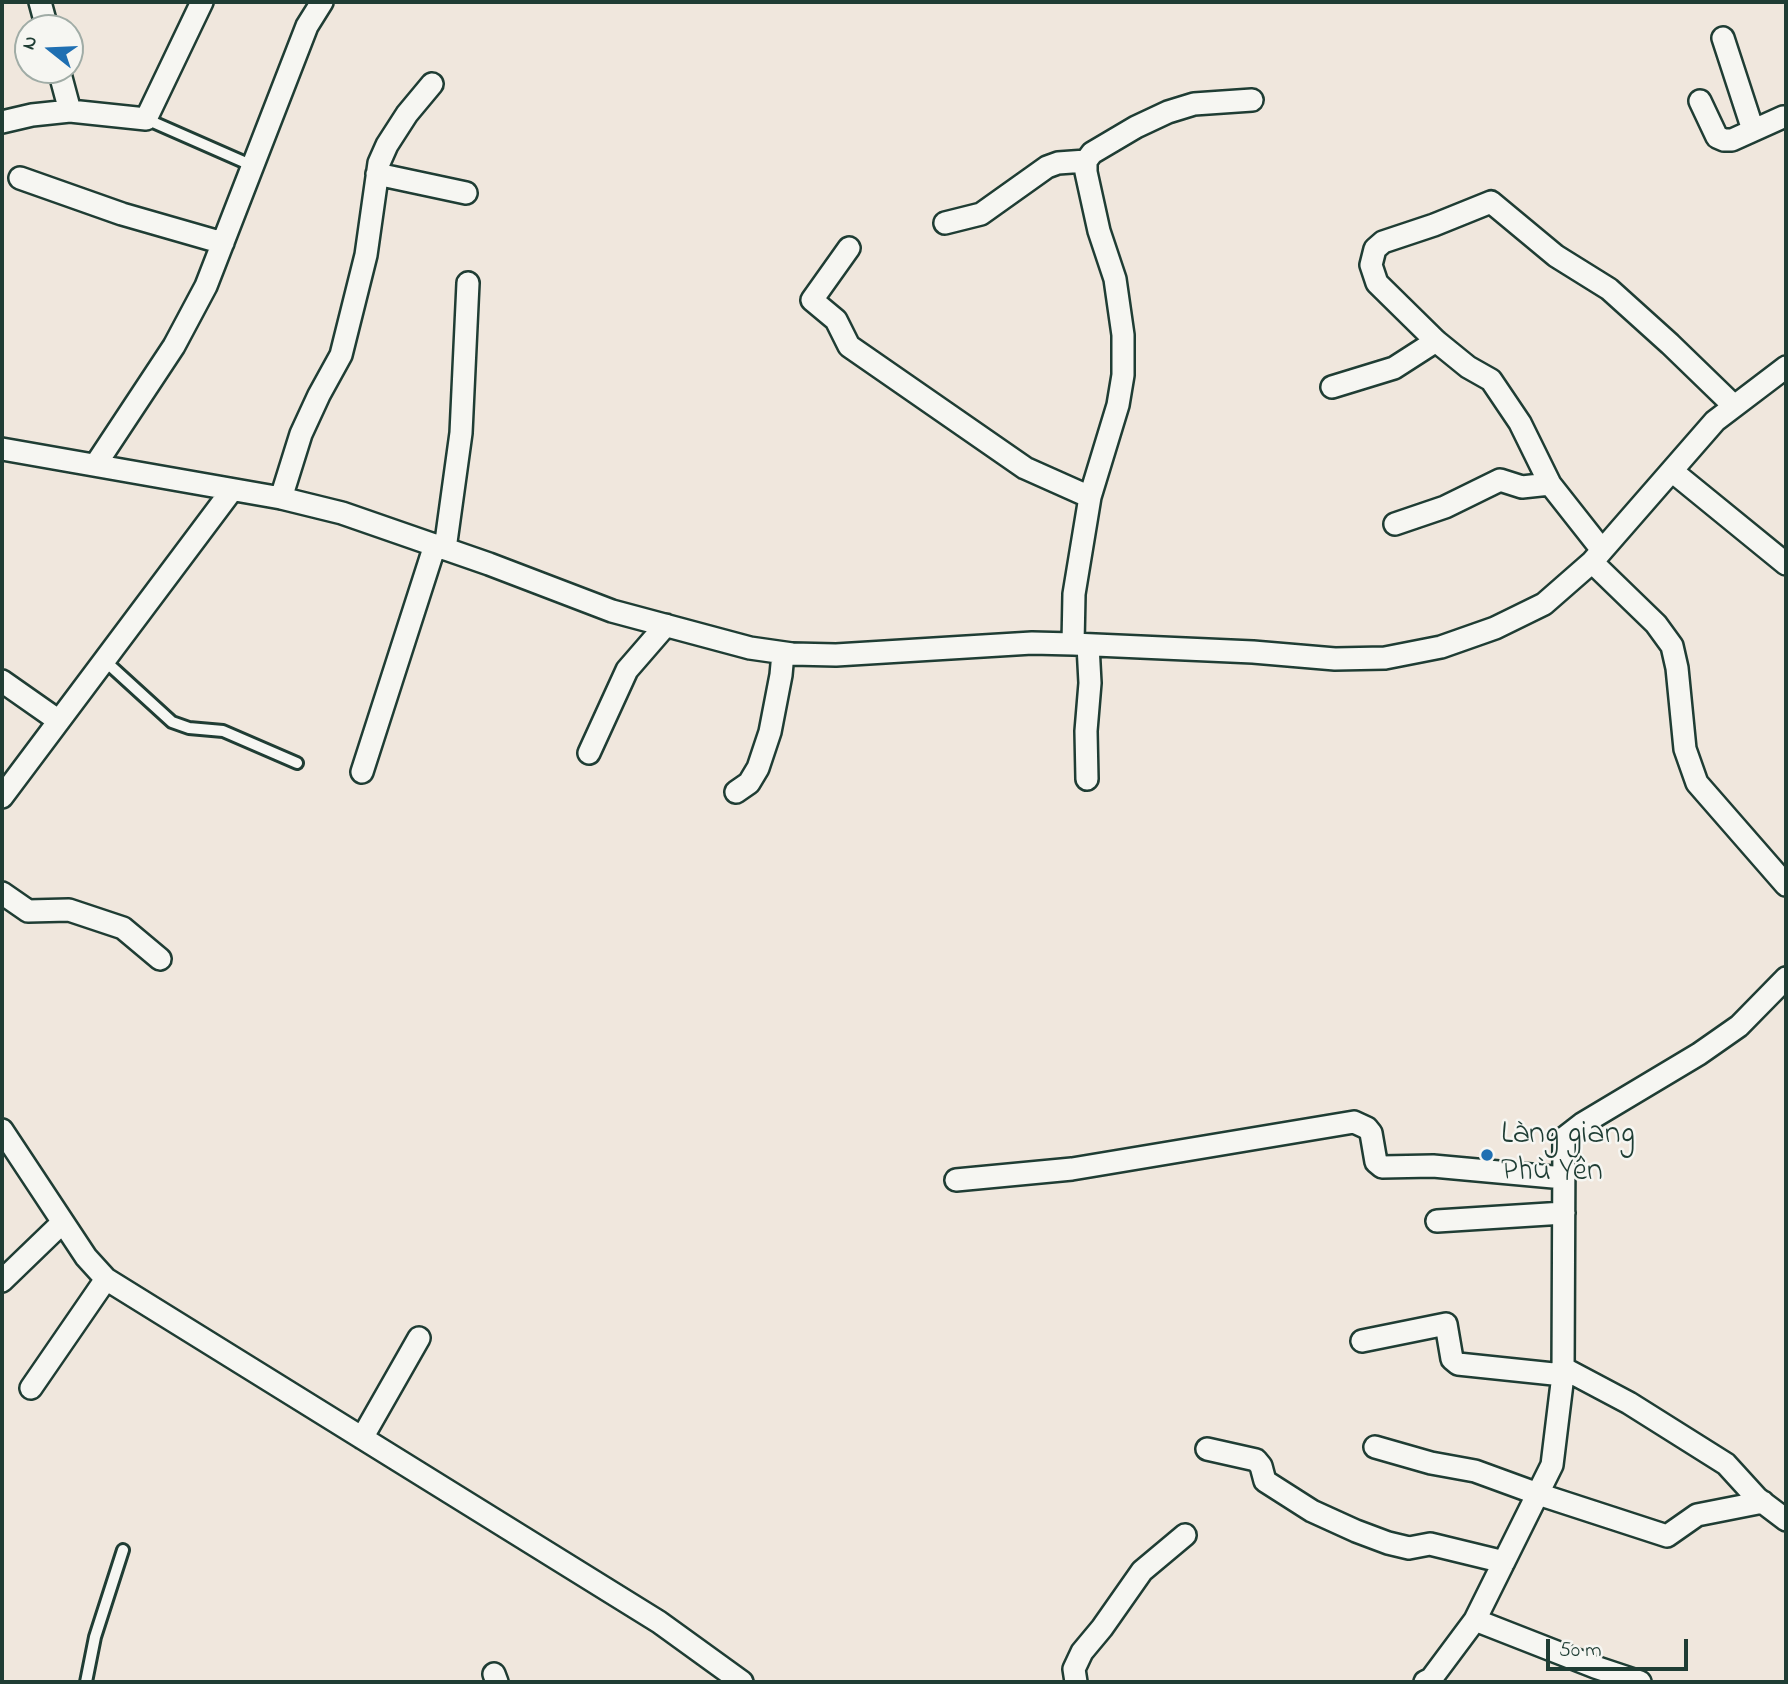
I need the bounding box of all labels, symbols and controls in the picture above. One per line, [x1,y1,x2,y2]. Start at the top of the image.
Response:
north arrow [14,14,84,84]
text: N [16,33,45,53]
place label: Làng giang Phù Yên [1501,1118,1635,1193]
marker: Làng giang Phù Yên [1479,1147,1495,1163]
scale bar [1550,1624,1692,1668]
text: 50 m [1559,1636,1602,1666]

